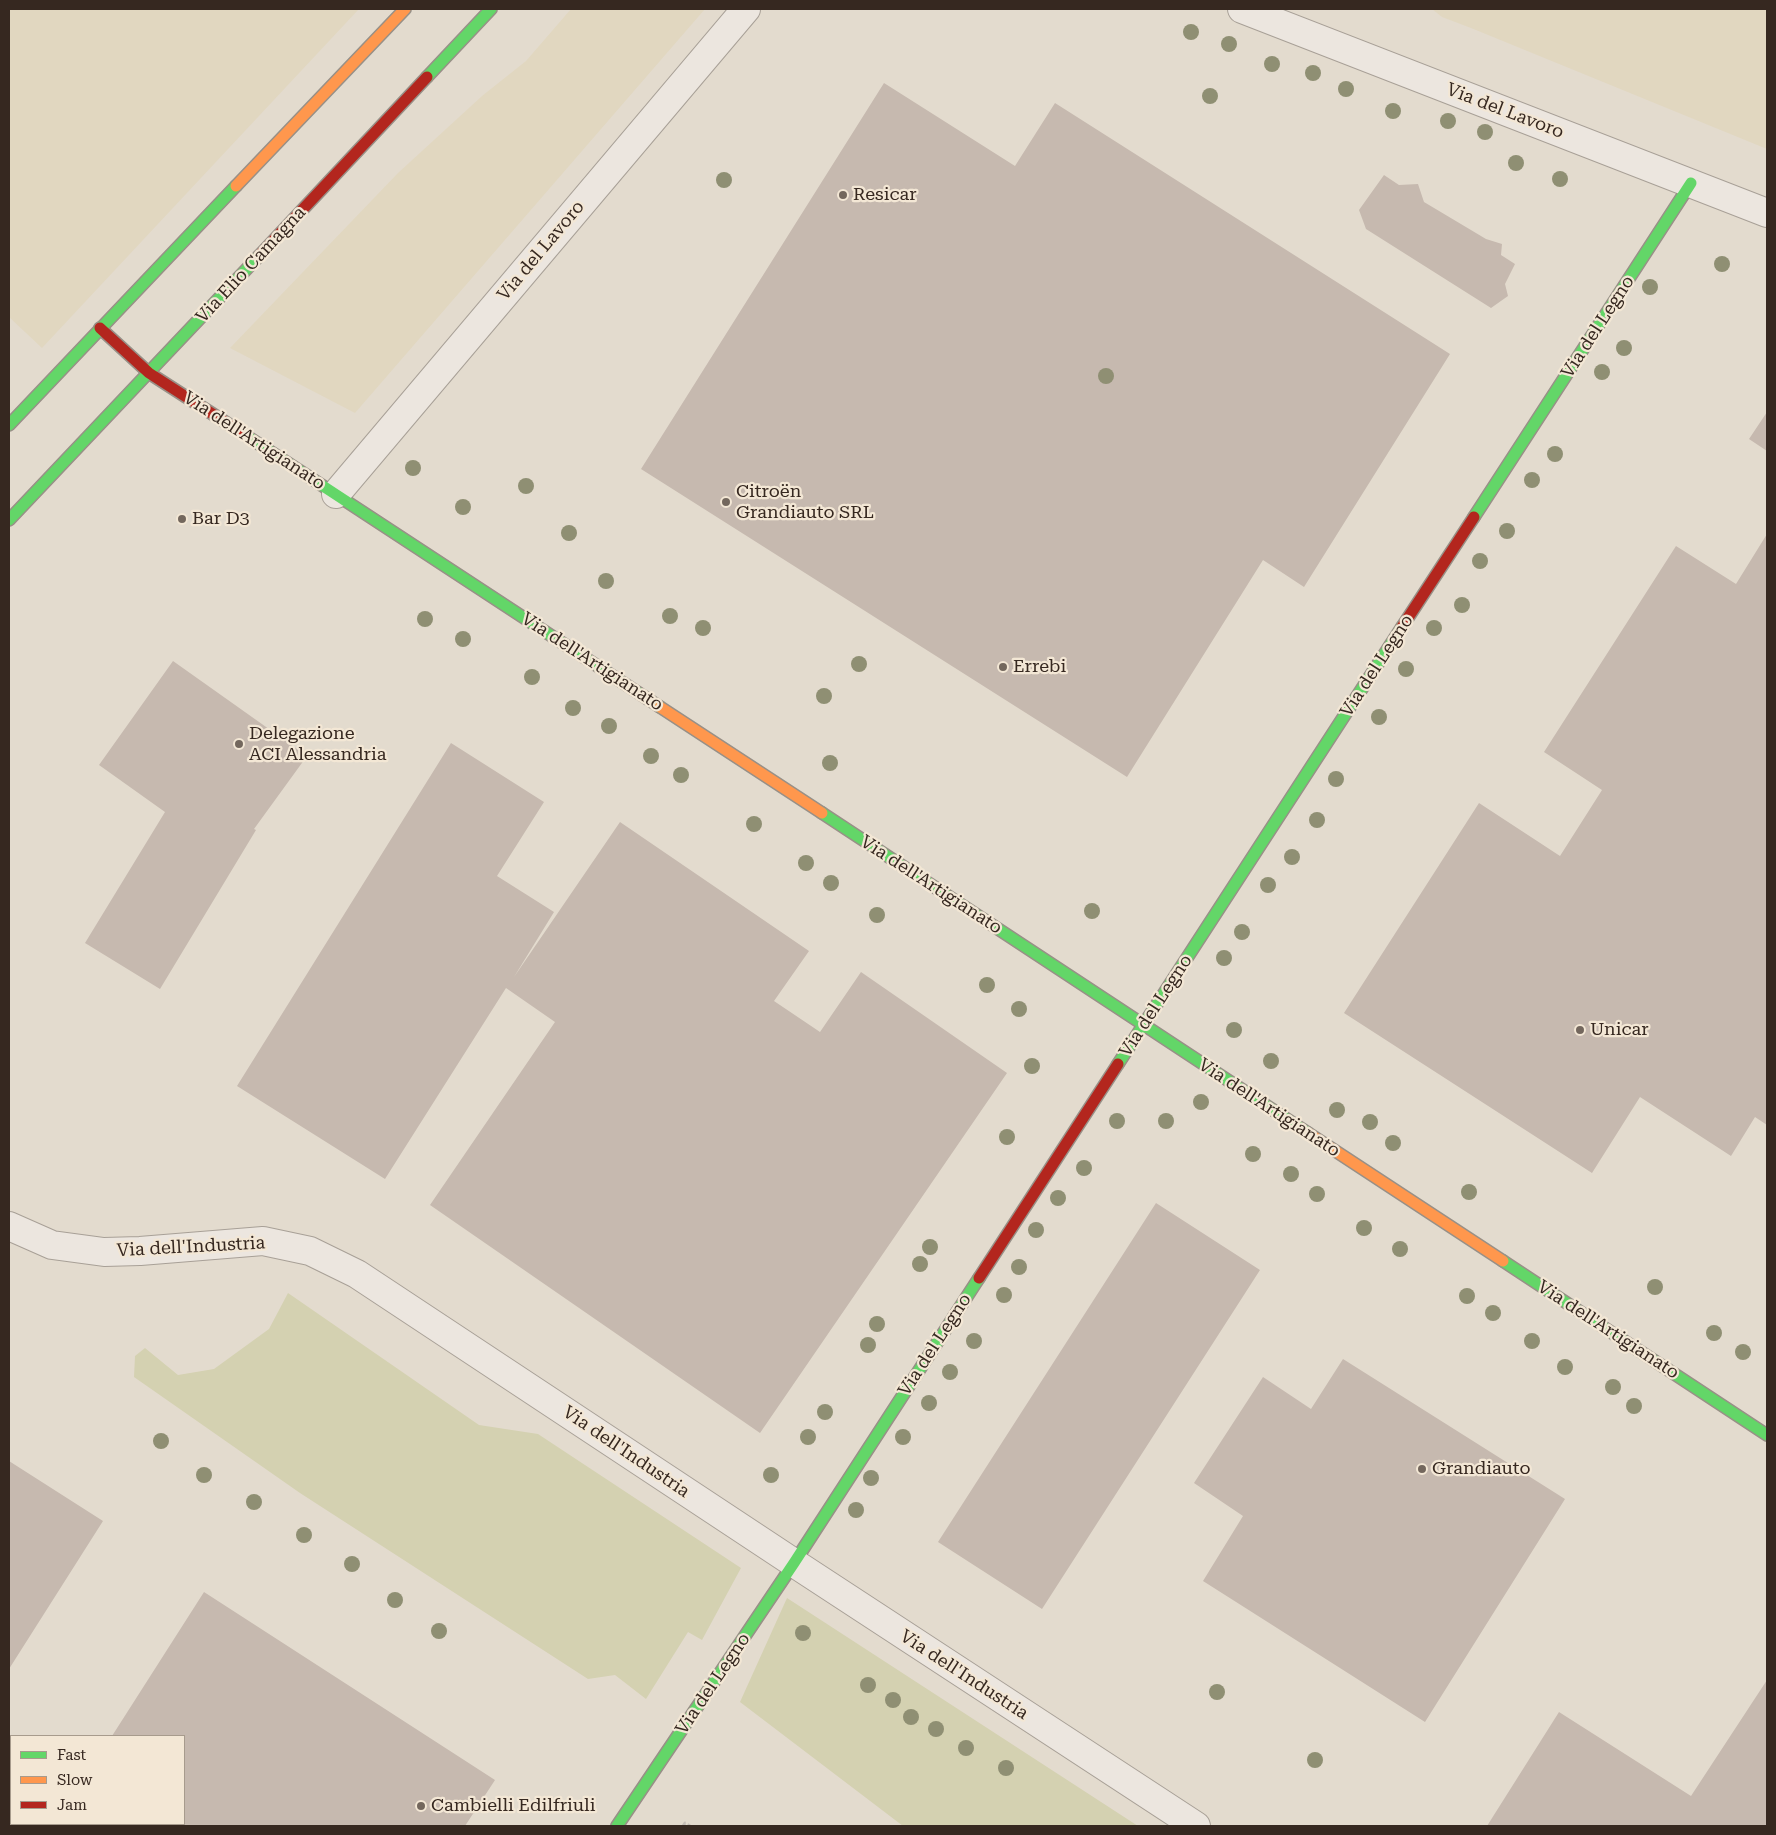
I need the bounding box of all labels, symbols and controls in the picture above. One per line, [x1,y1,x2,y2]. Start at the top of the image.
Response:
street label: Via del Lavoro [1443,79,1567,143]
place label: Resicar [853,184,917,206]
marker: Resicar [837,189,849,201]
street label: Via del Lavoro [493,197,589,305]
street label: Via Elio Camagna [191,202,311,328]
street label: Via del Legno [1557,272,1639,382]
street label: Via dell'Artigianato [179,387,329,495]
place label: Citroën Grandiauto SRL [736,481,874,524]
marker: Citroën Grandiauto SRL [720,496,732,508]
place label: Bar D3 [192,508,250,530]
marker: Bar D3 [176,513,188,525]
street label: Via dell'Artigianato [517,608,667,716]
street label: Via del Legno [1336,611,1418,721]
place label: Errebi [1013,656,1066,678]
marker: Errebi [997,661,1009,673]
place label: Delegazione ACI Alessandria [249,723,386,766]
marker: Delegazione ACI Alessandria [233,738,245,750]
street label: Via dell'Artigianato [856,831,1006,939]
street label: Via del Legno [1115,951,1197,1061]
place label: Unicar [1590,1019,1649,1041]
marker: Unicar [1574,1024,1586,1036]
street label: Via dell'Artigianato [1194,1054,1344,1162]
street label: Via dell'Industria [116,1232,266,1262]
street label: Via dell'Artigianato [1533,1276,1683,1384]
street label: Via del Legno [894,1290,976,1400]
street label: Via dell'Industria [558,1401,694,1503]
place label: Grandiauto [1432,1458,1530,1480]
marker: Grandiauto [1416,1463,1428,1475]
street label: Via dell'Industria [896,1625,1032,1725]
street label: Via del Legno [671,1629,755,1739]
legend [10,1735,185,1825]
text: Fast [57,1746,86,1764]
text: Slow [57,1771,92,1789]
place label: Cambielli Edilfriuli [431,1795,595,1817]
text: Jam [57,1796,87,1814]
marker: Cambielli Edilfriuli [415,1800,427,1812]

